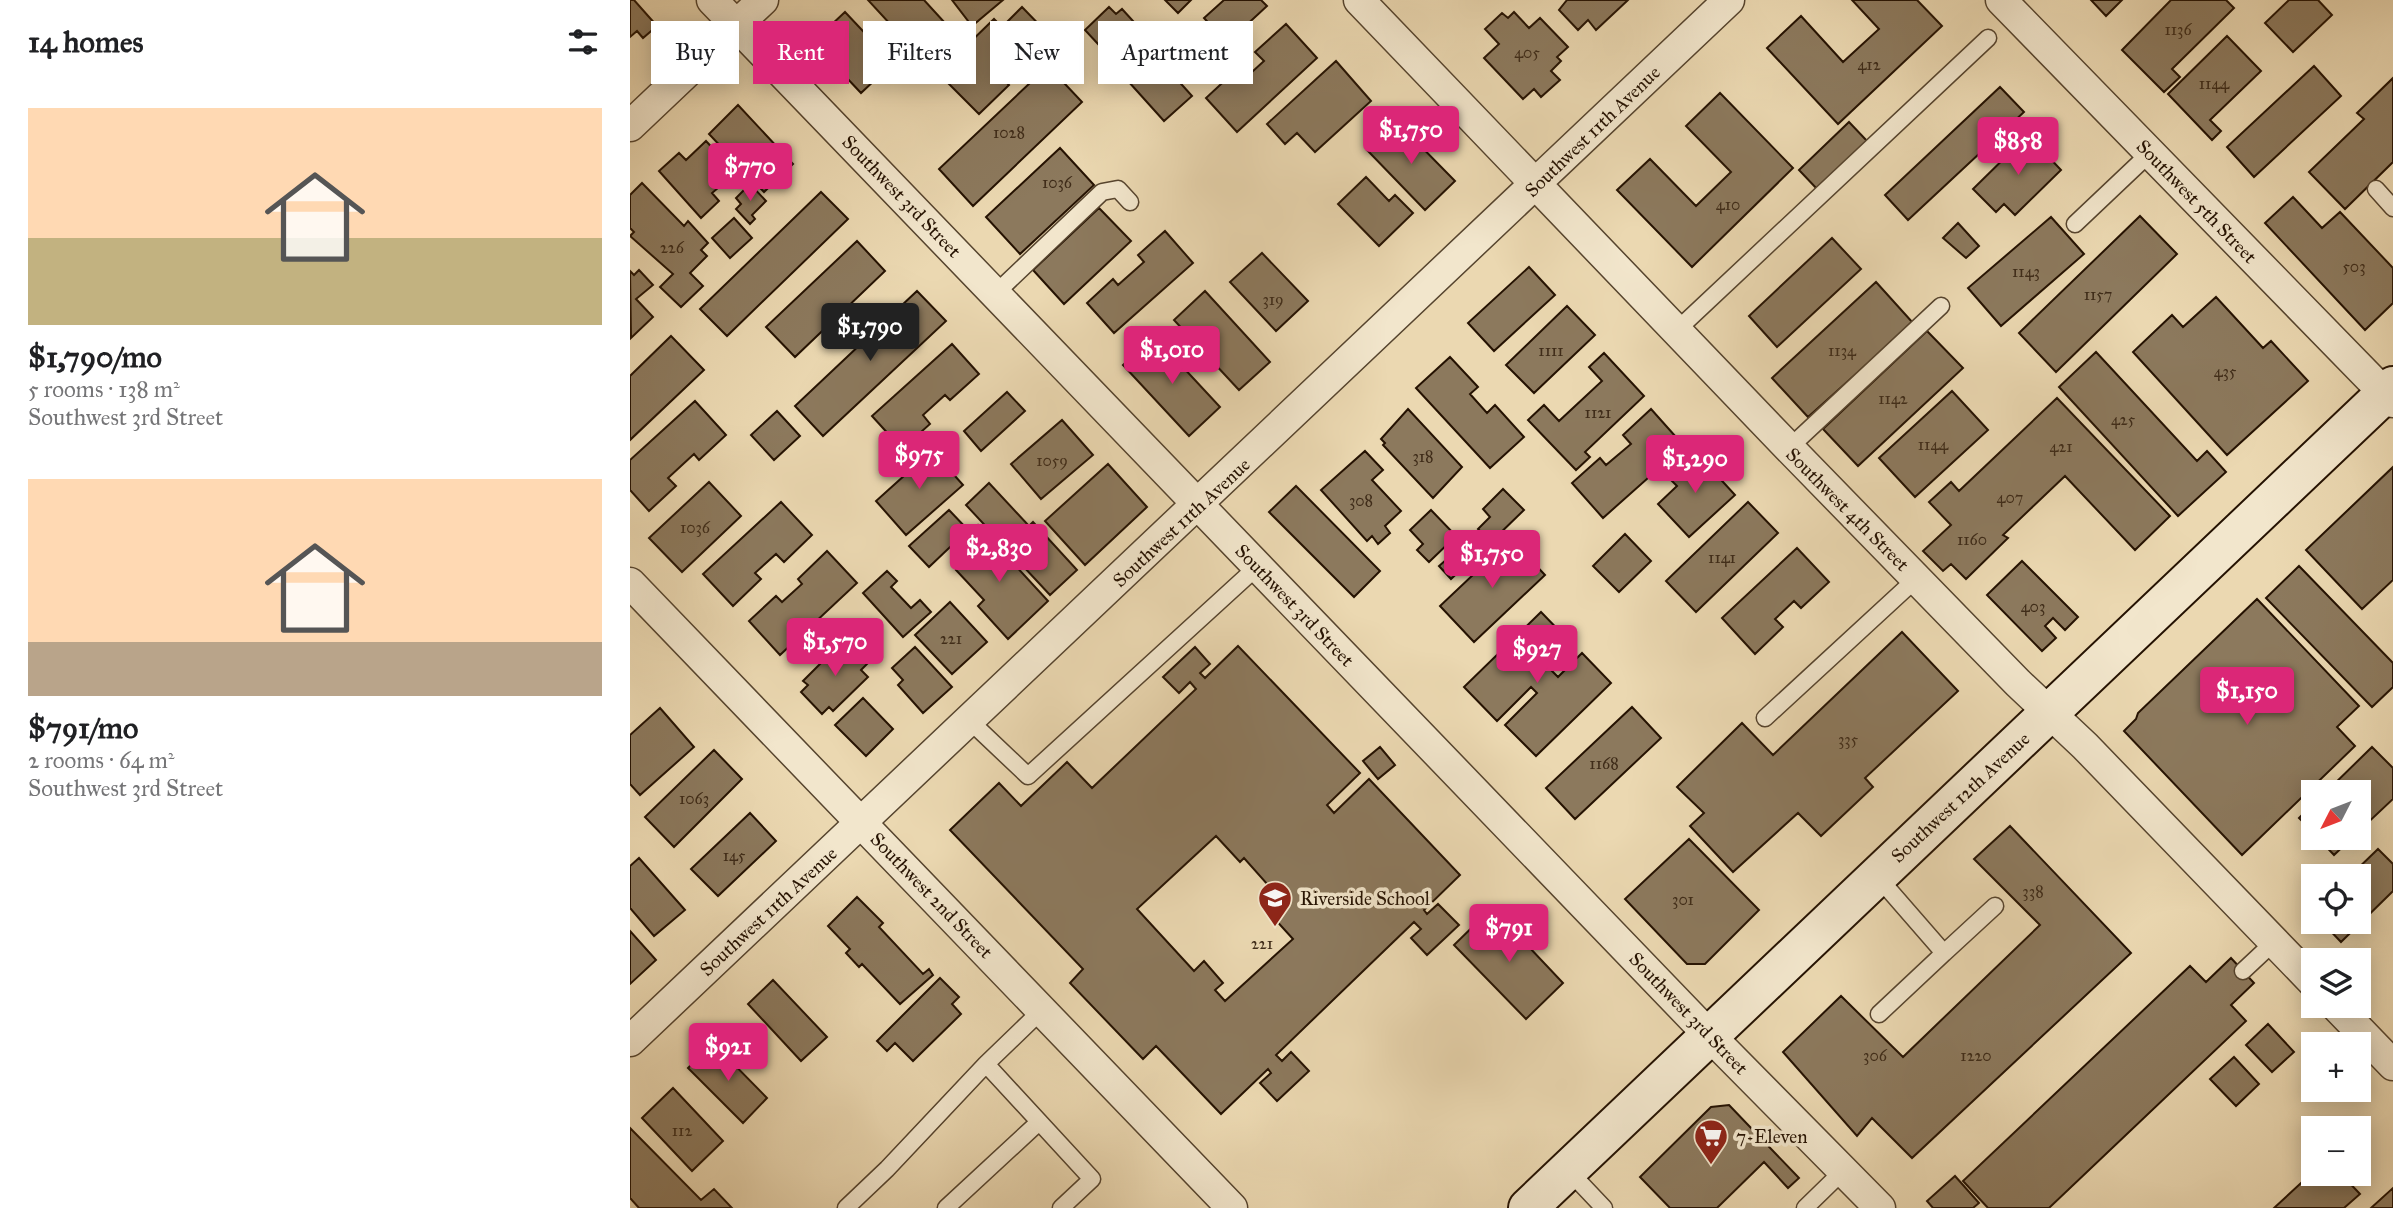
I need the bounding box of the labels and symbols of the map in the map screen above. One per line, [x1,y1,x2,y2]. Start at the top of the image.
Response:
house number: 1136 [2164,20,2192,39]
house number: 405 [1514,43,1540,62]
house number: 412 [1857,55,1881,74]
street label: Southwest 11th Avenue [1520,61,1665,202]
house number: 1144 [2199,74,2230,93]
pin: $1,750 [1354,106,1468,166]
pin: $858 [1977,118,2059,177]
house number: 1028 [993,123,1025,142]
street label: Southwest 3rd Street [837,130,966,263]
street label: Southwest 5th Street [2132,135,2262,268]
pin: $770 [709,144,791,203]
house number: 1036 [1042,173,1073,192]
house number: 410 [1716,195,1740,214]
house number: 226 [660,238,685,257]
house number: 503 [2342,257,2366,276]
house number: 1143 [2012,262,2040,281]
house number: 1157 [2084,285,2112,304]
house number: 319 [1262,290,1284,309]
pin: $1,790 [813,304,927,363]
pin: $1,010 [1115,326,1229,386]
house number: 1111 [1538,341,1564,360]
house number: 1134 [1828,341,1857,360]
house number: 435 [2214,362,2237,381]
house number: 1142 [1878,389,1908,408]
house number: 1121 [1585,403,1611,422]
house number: 425 [2111,410,2136,429]
pin: $975 [878,432,960,491]
pin: $1,290 [1638,435,1752,495]
house number: 1144 [1918,435,1949,454]
house number: 421 [2049,437,2073,456]
street label: Southwest 4th Street [1781,443,1914,576]
house number: 318 [1412,447,1434,466]
house number: 1059 [1036,451,1068,470]
street label: Southwest 11th Avenue [1108,453,1255,592]
house number: 407 [1997,488,2023,507]
house number: 308 [1349,491,1373,510]
house number: 1036 [680,518,711,537]
pin: $2,830 [942,524,1056,584]
pin: $1,750 [1435,530,1549,590]
house number: 1160 [1957,530,1987,549]
street label: Southwest 3rd Street [1230,539,1359,672]
house number: 1141 [1708,548,1736,567]
house number: 403 [2021,597,2045,616]
pin: $1,570 [778,618,892,678]
pin: $927 [1496,626,1578,685]
house number: 221 [940,629,962,648]
pin: $1,150 [2190,668,2304,727]
street label: Southwest 12th Avenue [1886,727,2034,868]
house number: 335 [1838,730,1859,749]
house number: 1168 [1589,754,1619,773]
north arrow [2301,780,2371,850]
house number: 1063 [679,789,709,808]
street label: Southwest 2nd Street [866,828,998,963]
street label: Southwest 11th Avenue [695,842,842,981]
house number: 145 [723,846,746,865]
school or university icon: Riverside School [1256,879,1294,928]
house number: 338 [2022,882,2044,901]
place label: Riverside School [1300,887,1431,910]
house number: 301 [1672,890,1694,909]
pin: $791 [1468,904,1550,964]
house number: 221 [1251,934,1273,953]
street label: Southwest 3rd Street [1624,947,1753,1080]
pin: $921 [687,1024,769,1083]
house number: 306 [1863,1046,1888,1065]
house number: 1220 [1960,1046,1992,1065]
supermarket icon: 7-Eleven [1692,1117,1730,1166]
house number: 112 [672,1121,692,1140]
place label: 7-Eleven [1736,1125,1808,1148]

